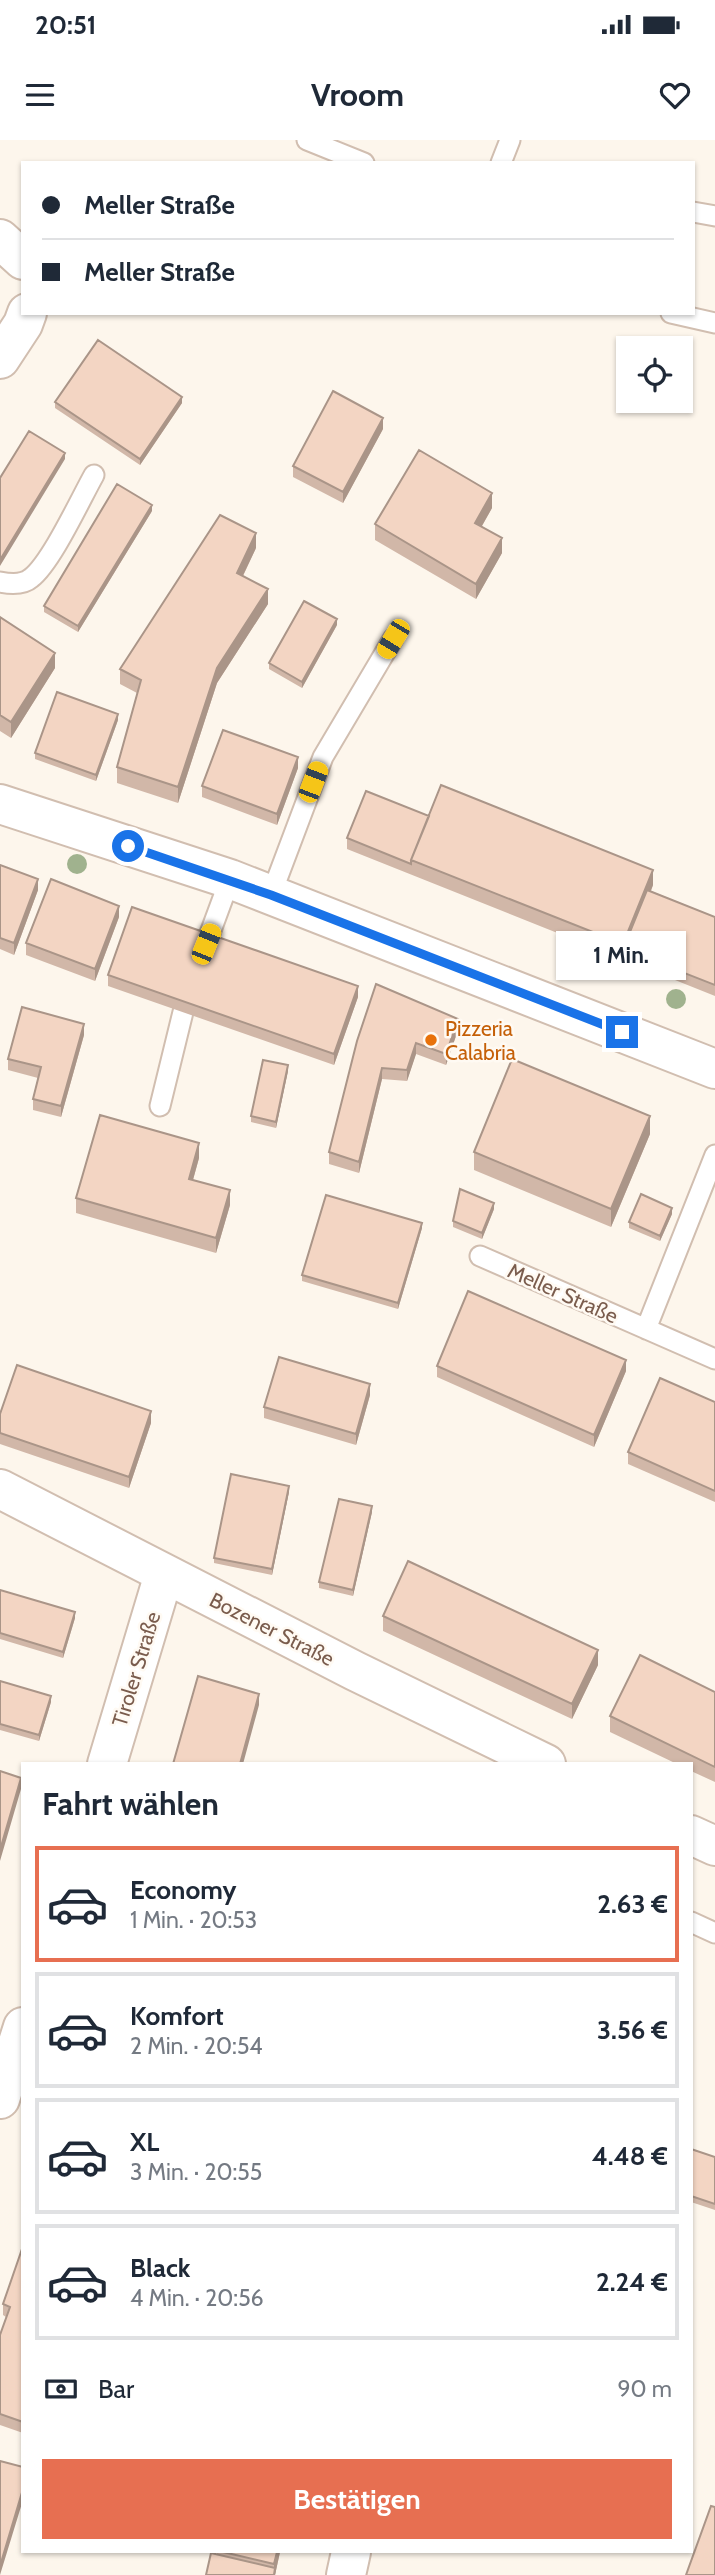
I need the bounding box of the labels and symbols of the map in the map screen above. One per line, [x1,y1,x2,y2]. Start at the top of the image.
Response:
car [374,616,413,662]
car [296,759,331,805]
route start [112,830,144,862]
car [189,921,224,967]
callout: 1 Min. [557,930,687,980]
place label: Pizzeria Calabria [445,1016,516,1065]
route end [606,1016,638,1048]
marker: Pizzeria Calabria [423,1032,439,1048]
street label: Meller Straße [504,1258,622,1328]
street label: Bozener Straße [206,1587,339,1671]
street label: Tiroler Straße [107,1608,165,1729]

